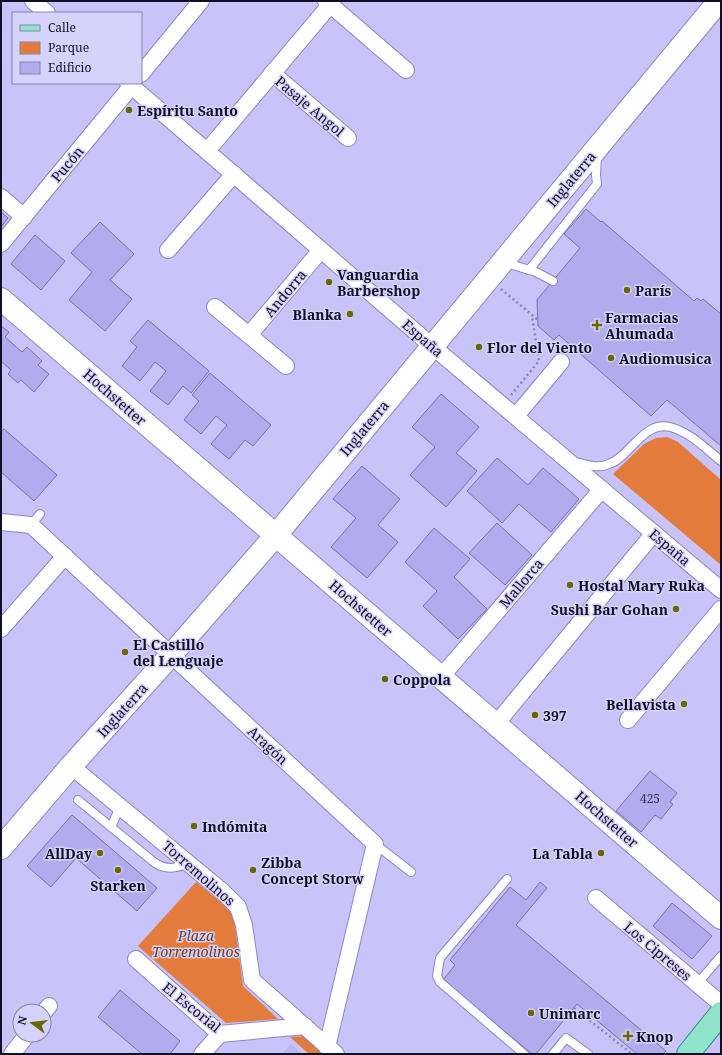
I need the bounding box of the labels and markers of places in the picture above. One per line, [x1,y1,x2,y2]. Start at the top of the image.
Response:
place label: Espíritu Santo [137,101,238,120]
marker: Espíritu Santo [124,105,134,115]
place label: Vanguardia Barbershop [337,265,420,300]
marker: Vanguardia Barbershop [324,277,334,287]
place label: París [635,281,672,300]
marker: París [622,285,632,295]
place label: Blanka [293,305,342,324]
place label: Farmacias Ahumada [605,308,679,343]
marker: Blanka [345,309,355,319]
marker: Farmacias Ahumada [592,320,602,330]
place label: Flor del Viento [487,338,592,357]
marker: Flor del Viento [474,342,484,352]
place label: Audiomusica [619,349,712,368]
marker: Audiomusica [606,353,616,363]
place label: Hostal Mary Ruka [578,576,705,595]
marker: Hostal Mary Ruka [565,580,575,590]
place label: Sushi Bar Gohan [551,600,668,619]
marker: Sushi Bar Gohan [671,604,681,614]
place label: El Castillo del Lenguaje [133,635,224,670]
marker: El Castillo del Lenguaje [120,647,130,657]
place label: Coppola [393,670,451,689]
marker: Coppola [380,674,390,684]
place label: Bellavista [606,695,676,714]
marker: Bellavista [679,699,689,709]
place label: 397 [543,706,567,725]
marker: 397 [530,710,540,720]
place label: Indómita [202,817,267,836]
marker: Indómita [189,821,199,831]
place label: AllDay [45,844,93,863]
place label: La Tabla [532,844,593,863]
marker: AllDay [95,848,105,858]
marker: La Tabla [596,848,606,858]
place label: Zibba Concept Storw [261,853,364,888]
marker: Starken [113,865,123,875]
marker: Zibba Concept Storw [248,865,258,875]
place label: Starken [90,876,146,895]
place label: Unimarc [539,1004,601,1023]
marker: Unimarc [526,1008,536,1018]
place label: Knop [636,1027,673,1046]
marker: Knop [623,1031,633,1041]

